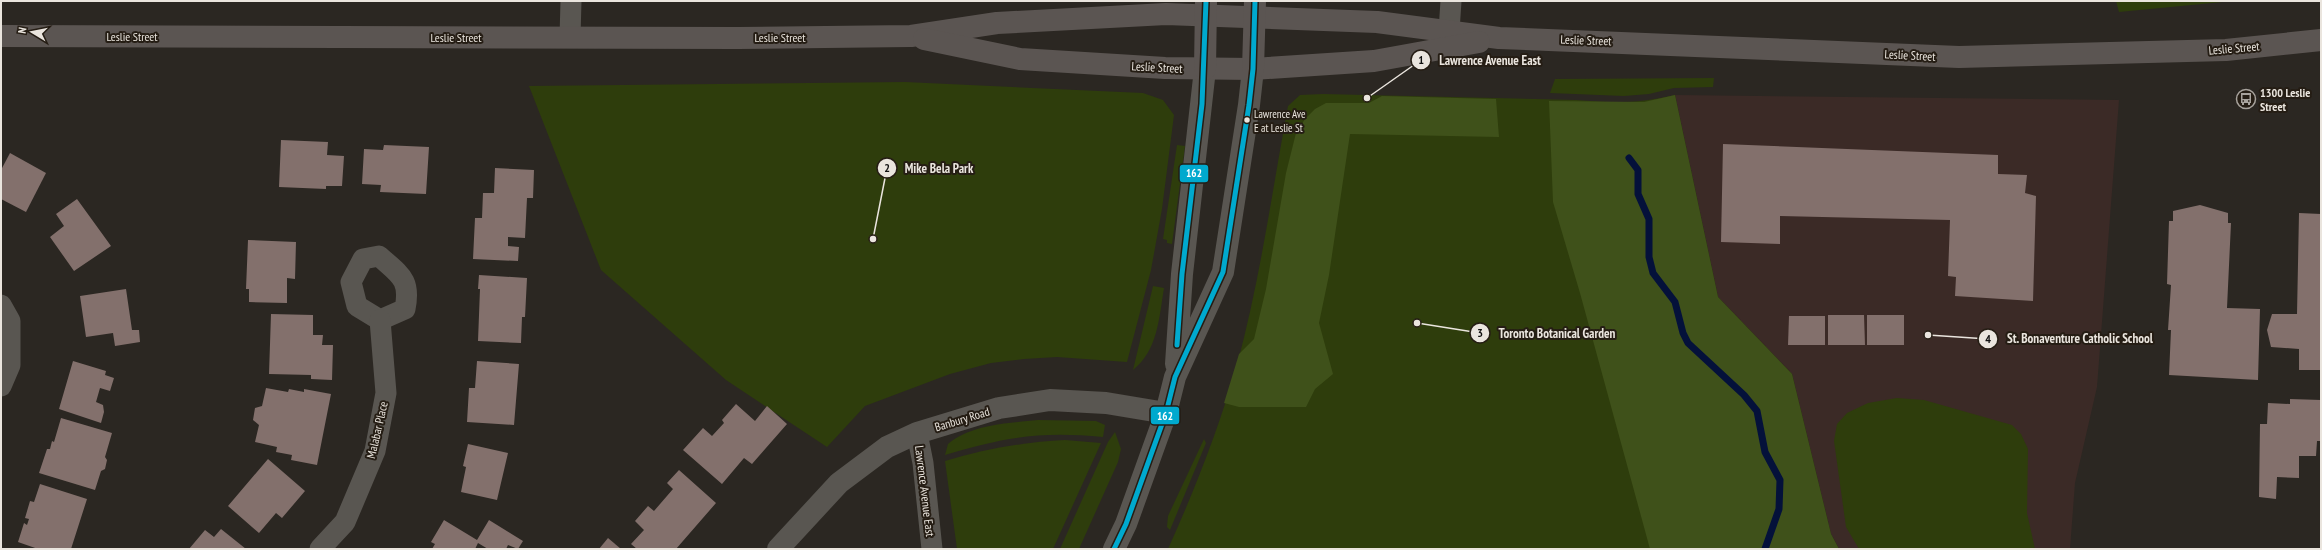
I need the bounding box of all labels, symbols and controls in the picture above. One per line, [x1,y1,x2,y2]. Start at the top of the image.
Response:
north arrow [12,12,52,52]
text: N [15,26,30,34]
street label: Leslie Street [106,29,158,44]
street label: Leslie Street [430,30,482,45]
street label: Leslie Street [754,30,806,45]
street label: Leslie Street [1560,32,1613,48]
street label: Leslie Street [2208,38,2261,58]
street label: Leslie Street [1884,46,1937,64]
callout: Lawrence Avenue East [1411,48,1549,73]
text: 1 [1418,52,1424,67]
text: Lawrence Avenue East [1439,52,1541,69]
street label: Leslie Street [1131,58,1184,76]
place label: 1300 Leslie Street [2260,85,2310,114]
bus stop icon: 1300 Leslie Street [2235,88,2257,110]
place label: Lawrence Ave E at Leslie St [1254,107,1306,135]
marker: Lawrence Ave E at Leslie St [1242,115,1252,125]
callout: Mike Bela Park [877,156,981,181]
text: 2 [884,160,890,175]
text: Mike Bela Park [905,160,974,177]
line badge: 162 [1179,164,1209,183]
text: 162 [1186,166,1202,180]
callout: Toronto Botanical Garden [1470,321,1623,346]
text: 3 [1477,325,1483,340]
text: Toronto Botanical Garden [1499,325,1616,342]
callout: St. Bonaventure Catholic School [1978,326,2161,351]
text: St. Bonaventure Catholic School [2007,330,2154,347]
text: 4 [1985,331,1991,346]
street label: Malabar Place [363,400,391,460]
street label: Banbury Road [933,404,991,434]
line badge: 162 [1150,406,1180,425]
text: 162 [1157,409,1173,423]
street label: Lawrence Avenue East [912,445,938,538]

